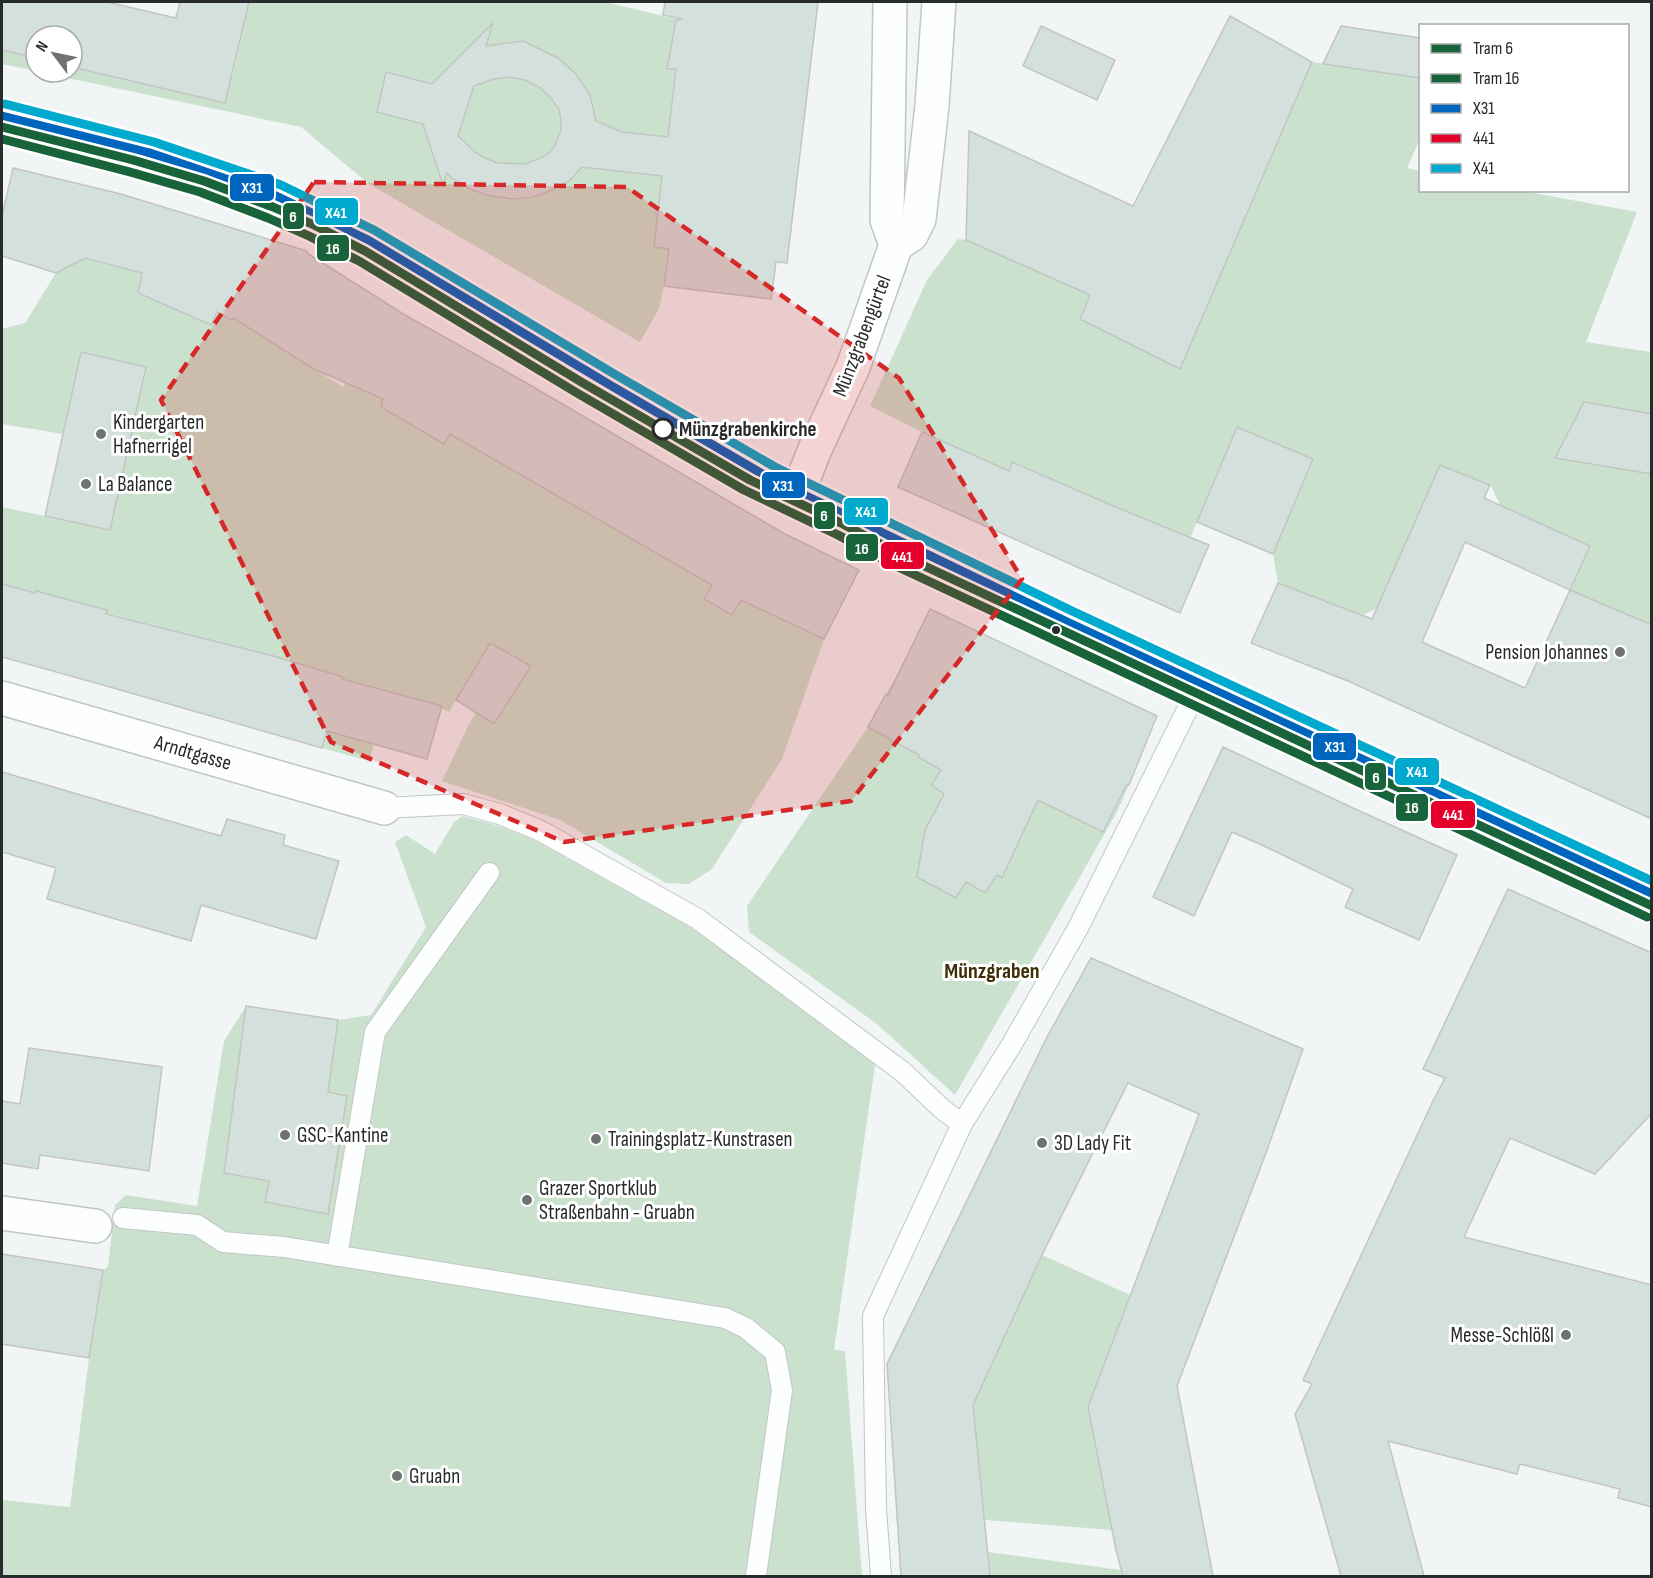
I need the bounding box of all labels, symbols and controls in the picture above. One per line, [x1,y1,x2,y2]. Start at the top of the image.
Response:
north arrow [24,24,84,84]
legend [1419,24,1629,192]
text: N [32,38,53,56]
text: Tram 6 [1473,38,1513,59]
text: Tram 16 [1473,68,1520,89]
text: X31 [1472,98,1495,119]
text: 441 [1473,128,1495,149]
text: X41 [1472,158,1495,179]
line badge: X31 [229,173,275,202]
text: X31 [240,179,263,198]
line badge: X41 [314,197,359,226]
line badge: 6 [282,202,305,230]
text: X41 [324,204,347,223]
text: 6 [289,208,297,227]
line badge: 16 [316,234,350,262]
text: 16 [326,240,340,259]
street label: Münzgrabengürtel [827,272,897,400]
place label: Kindergarten Hafnerrigel [113,410,204,459]
place label: Münzgrabenkirche [679,417,817,442]
marker: Münzgrabenkirche [652,418,674,440]
marker: Kindergarten Hafnerrigel [94,427,108,441]
line badge: X31 [761,471,806,499]
place label: La Balance [98,472,172,497]
marker: La Balance [79,477,93,491]
text: X31 [771,477,794,496]
line badge: X41 [843,497,889,526]
line badge: 6 [813,501,836,530]
text: X41 [854,503,877,522]
text: 6 [820,507,828,526]
line badge: 16 [845,533,879,562]
text: 16 [855,540,869,559]
line badge: 441 [880,541,925,570]
text: 441 [891,548,913,567]
unlabelled marker [1050,624,1062,636]
place label: Pension Johannes [1485,640,1608,665]
marker: Pension Johannes [1613,645,1627,659]
street label: Arndtgasse [151,730,234,776]
line badge: X31 [1312,732,1357,761]
text: X31 [1323,738,1346,757]
line badge: X41 [1394,757,1440,786]
line badge: 6 [1364,762,1387,791]
text: X41 [1405,763,1428,782]
text: 6 [1372,769,1380,788]
line badge: 16 [1395,793,1429,822]
text: 16 [1405,799,1419,818]
line badge: 441 [1430,800,1476,829]
text: 441 [1442,806,1464,825]
district label: Münzgraben [944,958,1040,985]
place label: GSC-Kantine [297,1123,388,1148]
place label: Trainingsplatz-Kunstrasen [608,1127,793,1152]
marker: GSC-Kantine [278,1128,292,1142]
place label: 3D Lady Fit [1054,1131,1131,1156]
marker: Trainingsplatz-Kunstrasen [589,1132,603,1146]
marker: 3D Lady Fit [1035,1136,1049,1150]
place label: Grazer Sportklub Straßenbahn - Gruabn [539,1176,695,1225]
marker: Grazer Sportklub Straßenbahn - Gruabn [520,1193,534,1207]
place label: Messe-Schlößl [1451,1323,1554,1348]
marker: Messe-Schlößl [1559,1328,1573,1342]
place label: Gruabn [409,1464,460,1489]
marker: Gruabn [390,1469,404,1483]

